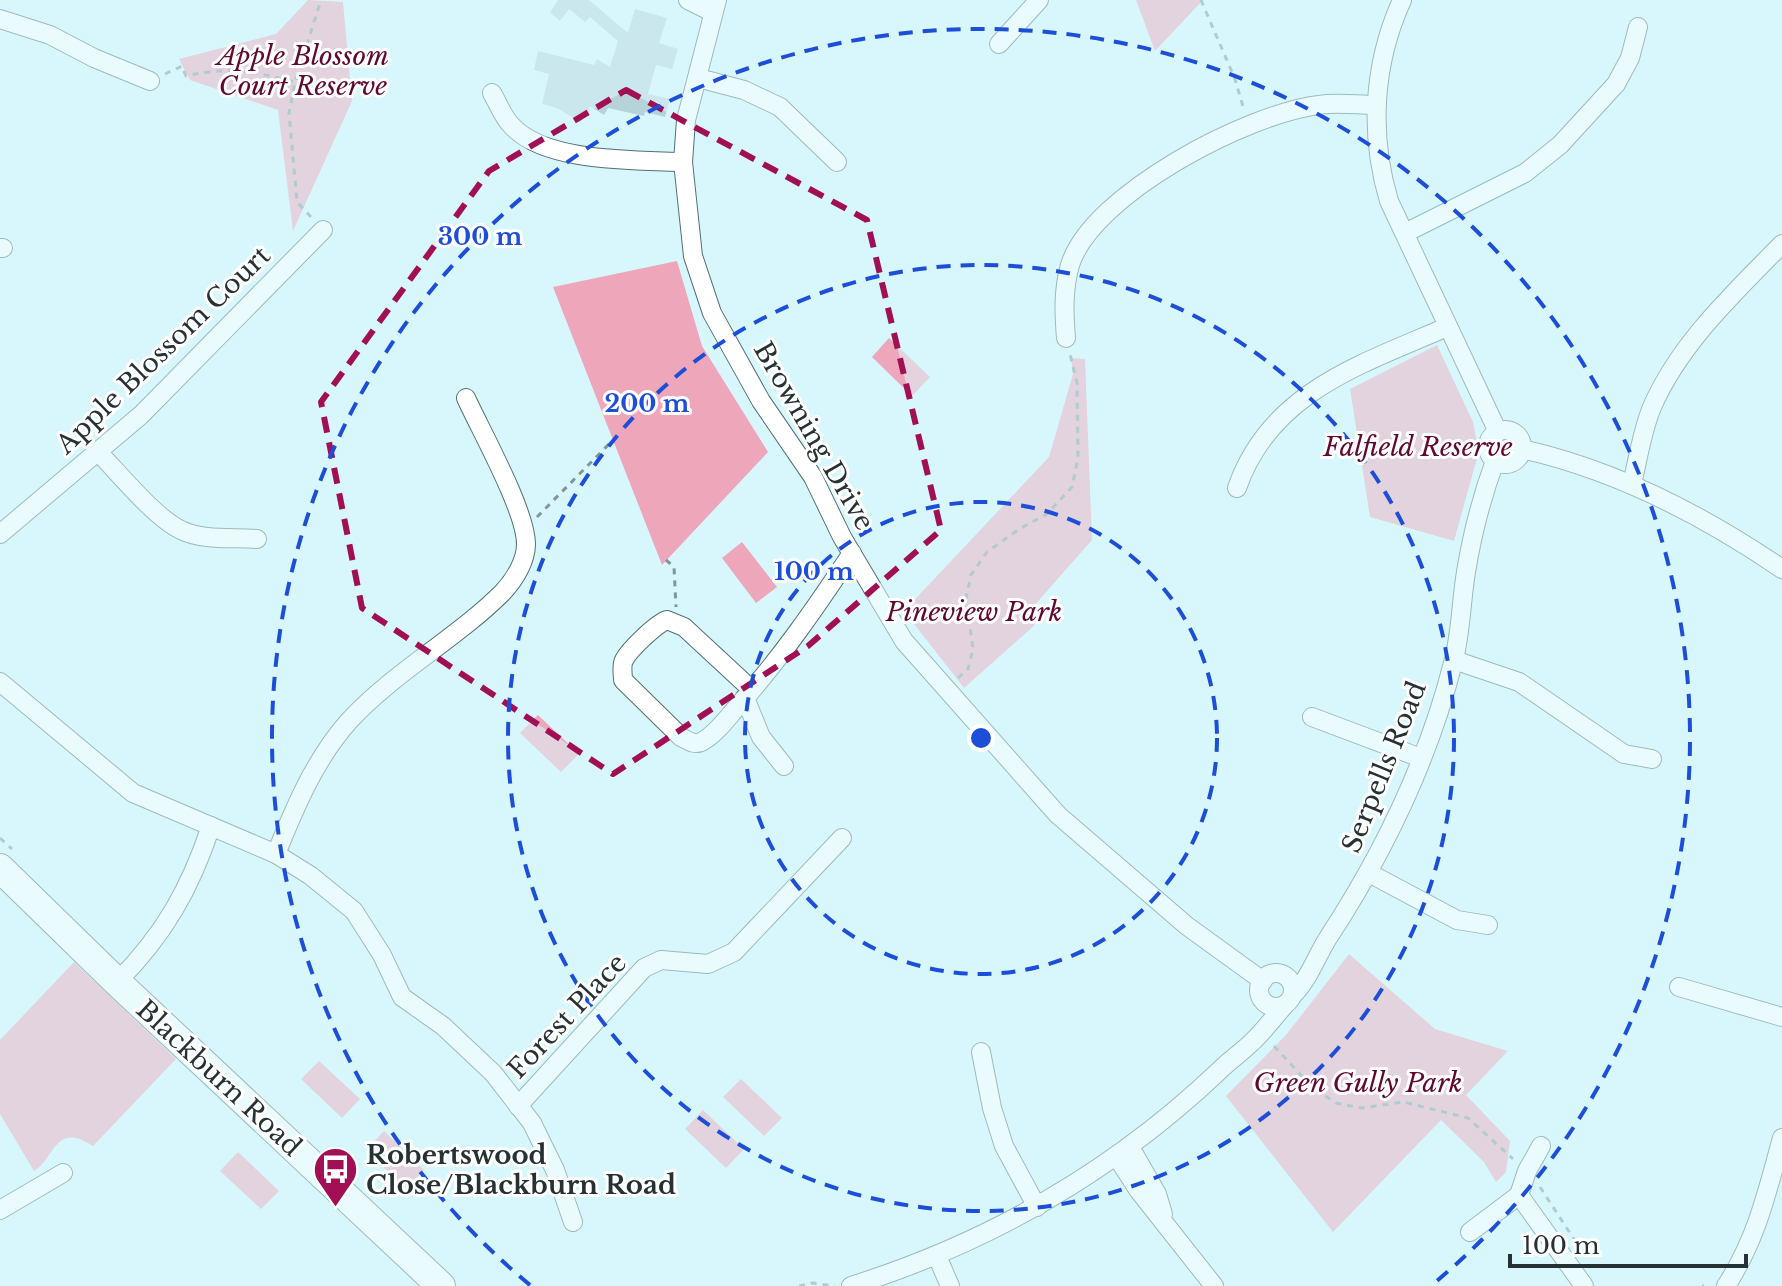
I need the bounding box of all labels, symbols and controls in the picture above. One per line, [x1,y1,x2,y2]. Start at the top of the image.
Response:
park label: Apple Blossom Court Reserve [214,40,389,102]
text: 300 m [438,222,523,251]
street label: Apple Blossom Court [49,239,277,461]
street label: Browning Drive [747,336,881,536]
text: 200 m [605,389,690,418]
park label: Falfield Reserve [1322,431,1513,463]
text: 100 m [774,557,854,586]
park label: Pineview Park [885,596,1062,628]
street label: Serpells Road [1335,677,1433,857]
centre of rings [967,724,995,752]
street label: Forest Place [501,947,633,1085]
street label: Blackburn Road [130,993,308,1163]
park label: Green Gully Park [1254,1067,1462,1099]
place label: Robertswood Close/Blackburn Road [366,1139,676,1201]
bus stop icon: Robertswood Close/Blackburn Road [311,1146,359,1209]
scale bar [1510,1218,1746,1268]
text: 100 m [1522,1231,1600,1260]

